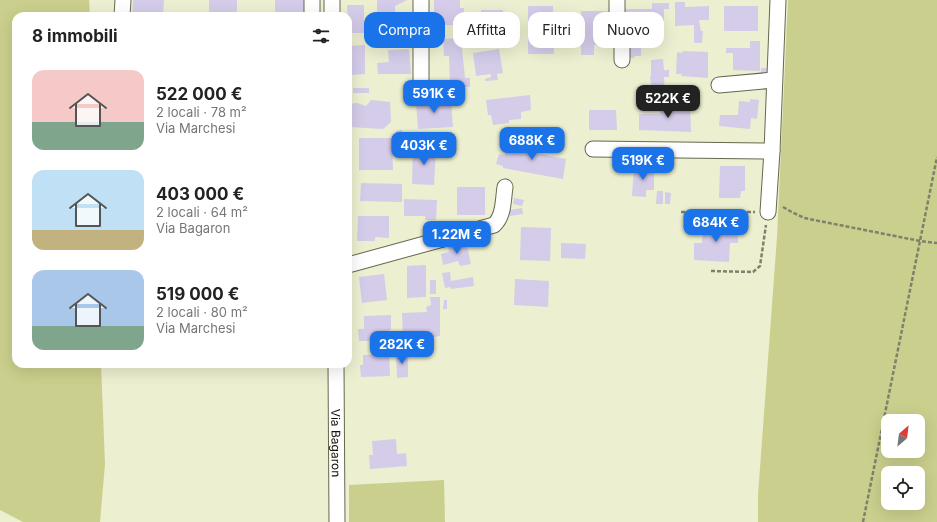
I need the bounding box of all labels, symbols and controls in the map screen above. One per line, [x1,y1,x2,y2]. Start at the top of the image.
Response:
chip: Compra [364,12,445,48]
chip: Affitta [453,12,520,48]
chip: Filtri [528,12,585,48]
chip: Nuovo [593,12,664,48]
icon: filters [310,25,332,47]
text: 8 immobili [32,26,118,46]
pin: 591K € [401,80,467,114]
text: 522 000 € [156,84,242,104]
text: 591K € [412,85,456,101]
pin: 522K € [635,85,701,119]
icon: home [64,86,112,134]
text: 522K € [645,90,691,106]
text: 2 locali · 78 m² [156,104,247,120]
text: Via Marchesi [156,120,236,136]
pin: 688K € [499,127,565,161]
pin: 403K € [391,132,457,166]
text: 688K € [509,132,555,148]
text: 403K € [400,137,448,153]
pin: 519K € [610,147,676,181]
text: 519K € [621,152,665,168]
text: 403 000 € [156,184,244,204]
icon: home [64,186,112,234]
text: 2 locali · 64 m² [156,204,248,220]
pin: 684K € [683,209,749,243]
text: 684K € [692,214,740,230]
text: Via Bagaron [156,220,230,236]
pin: 1.22M € [420,221,494,255]
text: 1.22M € [432,226,482,242]
text: 519 000 € [156,284,239,304]
icon: home [64,286,112,334]
text: 2 locali · 80 m² [156,304,248,320]
text: Via Marchesi [156,320,236,336]
pin: 282K € [369,331,435,365]
text: 282K € [379,336,425,352]
street label: Via Bagaron [329,409,344,477]
north arrow [881,414,925,458]
map controls [881,414,925,510]
button: locate [881,466,925,510]

